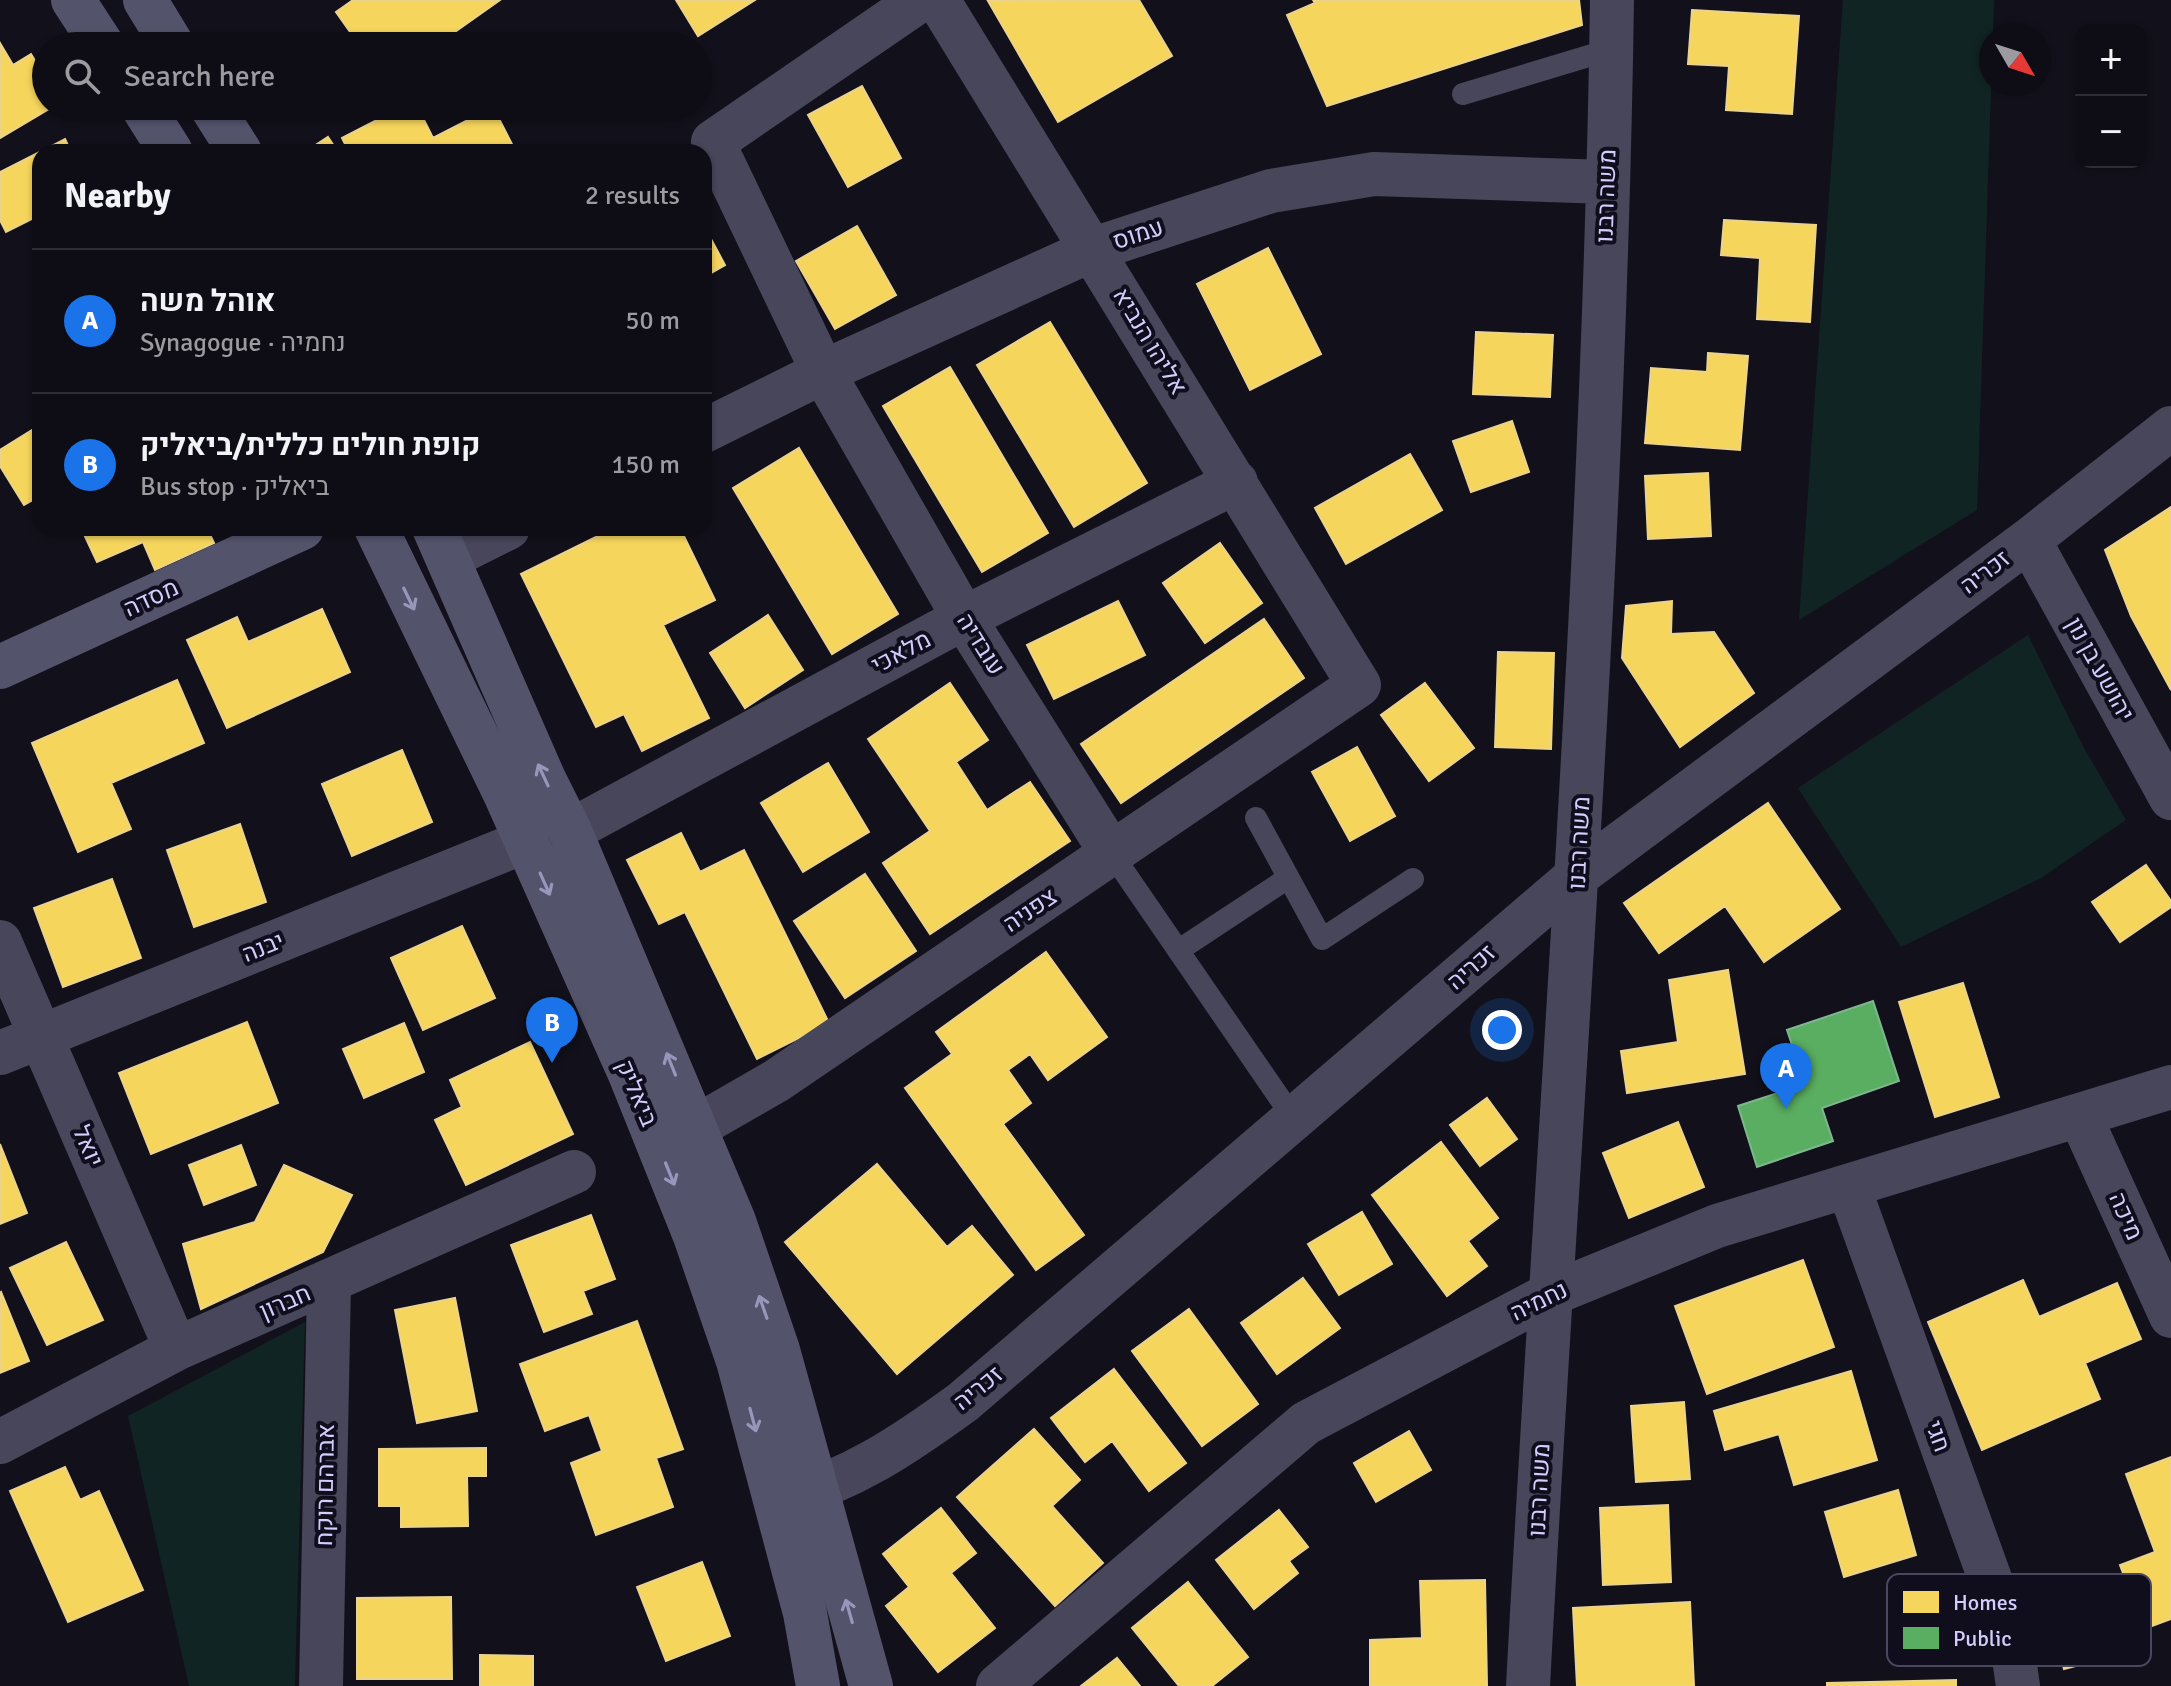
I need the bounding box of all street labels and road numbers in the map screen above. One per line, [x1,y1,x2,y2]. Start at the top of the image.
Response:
street label: משה רבנו [1589,149,1623,243]
street label: עמוס [1109,212,1167,256]
street label: אליהו הנביא [1106,282,1194,400]
street label: זכריה [1954,544,2016,600]
street label: מסדה [119,572,183,624]
street label: עובדיה [950,607,1012,681]
street label: יהושע בן נון [2059,612,2141,726]
street label: מלאכי [866,624,936,680]
street label: משה רבנו [1562,795,1596,891]
street label: צפניה [997,881,1063,939]
street label: יבנה [238,925,288,969]
street label: זכריה [1441,938,1501,996]
street label: ביאליק [610,1055,665,1131]
street label: יואל [66,1121,110,1171]
street label: מיכה [2102,1187,2150,1245]
street label: נחמיה [1506,1274,1572,1328]
street label: חברון [255,1278,315,1326]
street label: זכריה [947,1359,1009,1417]
street label: חגי [1919,1416,1957,1456]
street label: אברהם רוקח [309,1423,341,1547]
street label: משה רבנו [1522,1442,1556,1538]

